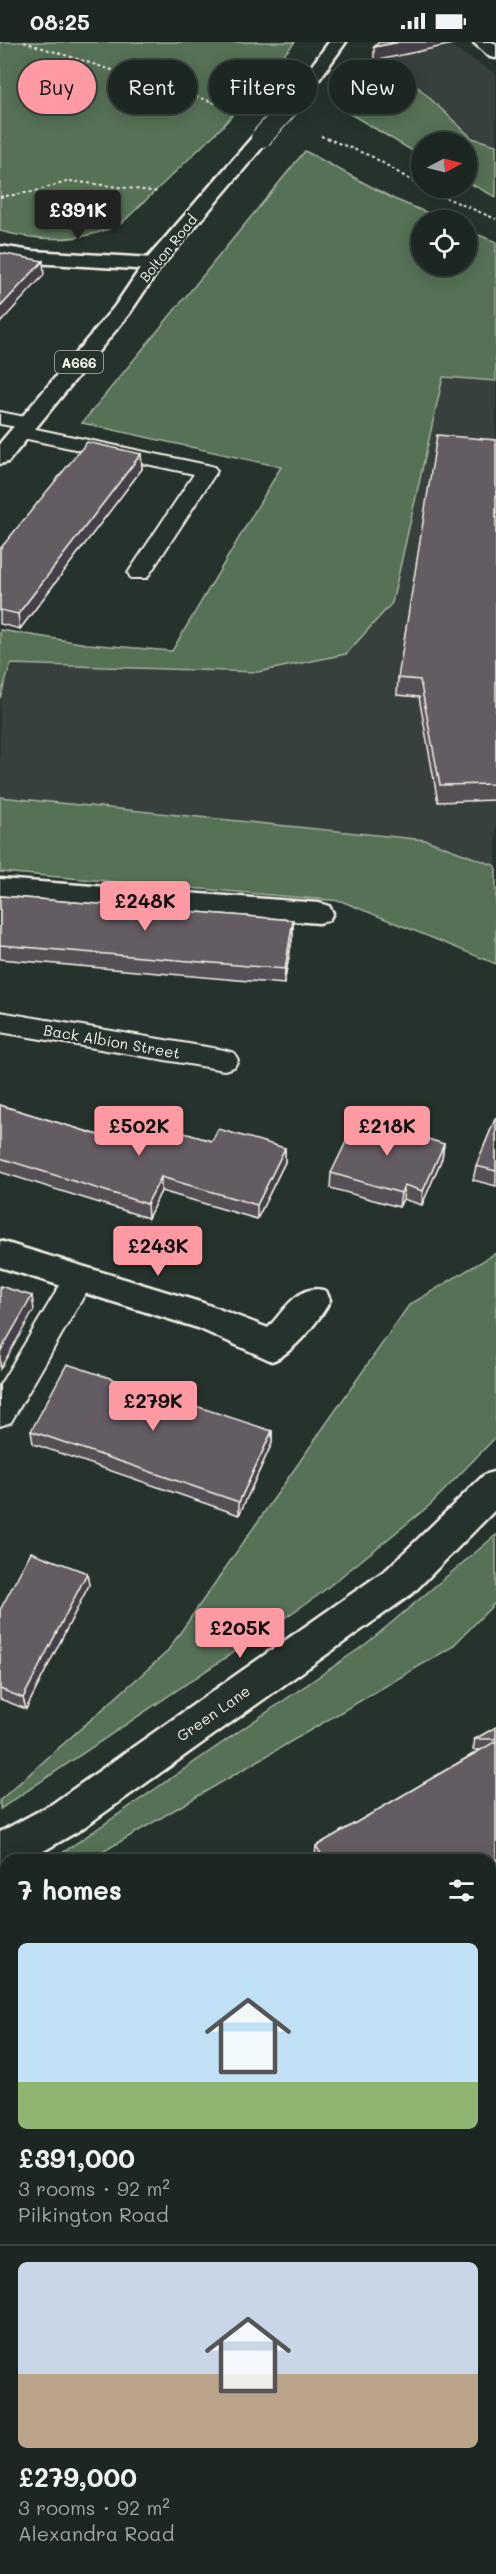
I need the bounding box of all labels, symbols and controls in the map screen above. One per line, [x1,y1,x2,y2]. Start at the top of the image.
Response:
text: 08:25 [30,7,90,36]
chip: Buy [18,60,96,114]
chip: Rent [108,60,197,114]
chip: Filters [209,60,317,114]
chip: New [329,60,416,114]
north arrow [411,132,477,198]
map controls [411,132,477,276]
pin: £391K [36,190,120,241]
text: £391K [49,196,107,222]
street label: Bolton Road [135,210,201,286]
button: locate [411,210,477,276]
road number: A666 [55,351,103,373]
pin: £248K [103,881,187,932]
text: £248K [114,887,176,913]
street label: Back Albion Street [42,1019,182,1063]
pin: £502K [97,1106,181,1157]
pin: £218K [345,1106,429,1157]
text: £502K [108,1112,170,1138]
text: £218K [358,1112,416,1138]
pin: £243K [116,1226,200,1277]
text: £243K [127,1232,189,1258]
pin: £279K [111,1381,195,1432]
text: £279K [123,1387,183,1413]
pin: £205K [198,1608,282,1659]
text: £205K [209,1614,271,1640]
street label: Green Lane [172,1680,254,1746]
text: 7 homes [18,1873,122,1907]
icon: filters [445,1874,478,1907]
icon: home [194,1982,302,2090]
text: £391,000 [18,2141,135,2175]
text: 3 rooms · 92 m² [18,2175,170,2201]
text: Pilkington Road [18,2201,169,2227]
icon: home [194,2301,302,2409]
text: £279,000 [18,2460,137,2494]
text: 3 rooms · 92 m² [18,2494,170,2520]
text: Alexandra Road [18,2520,174,2546]

